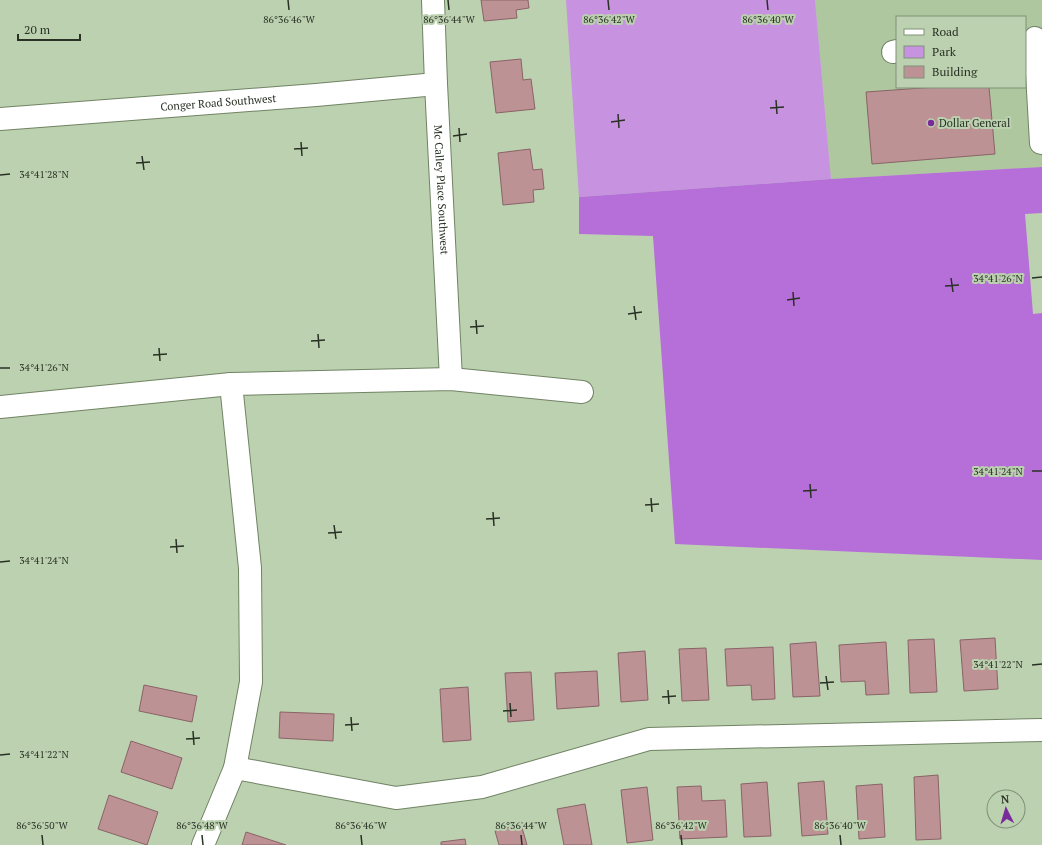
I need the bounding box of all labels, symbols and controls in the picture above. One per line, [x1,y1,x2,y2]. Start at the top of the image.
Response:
text: 86°36'46"W [263,13,315,26]
text: 86°36'44"W [423,13,475,26]
text: 86°36'42"W [583,13,635,26]
text: 86°36'40"W [742,13,794,26]
scale bar [18,16,80,42]
legend [896,16,1026,88]
text: 20 m [24,22,51,37]
text: Road [932,24,959,39]
text: Park [932,44,957,59]
text: Building [932,64,978,79]
street label: Conger Road Southwest [160,91,277,114]
place label: Dollar General [939,116,1010,130]
marker: Dollar General [926,118,936,128]
street label: Mc Calley Place Southwest [431,125,452,255]
text: 34°41'28"N [19,168,69,181]
text: 34°41'26"N [973,272,1023,285]
text: 34°41'26"N [19,361,69,374]
text: 34°41'24"N [973,465,1023,478]
text: 34°41'24"N [19,554,69,567]
text: 34°41'22"N [973,658,1023,671]
text: 34°41'22"N [19,748,69,761]
north arrow [986,789,1026,829]
text: N [1000,792,1011,806]
text: 86°36'50"W [16,819,68,832]
text: 86°36'48"W [176,819,228,832]
text: 86°36'46"W [335,819,387,832]
text: 86°36'44"W [495,819,547,832]
text: 86°36'42"W [655,819,707,832]
text: 86°36'40"W [814,819,866,832]

